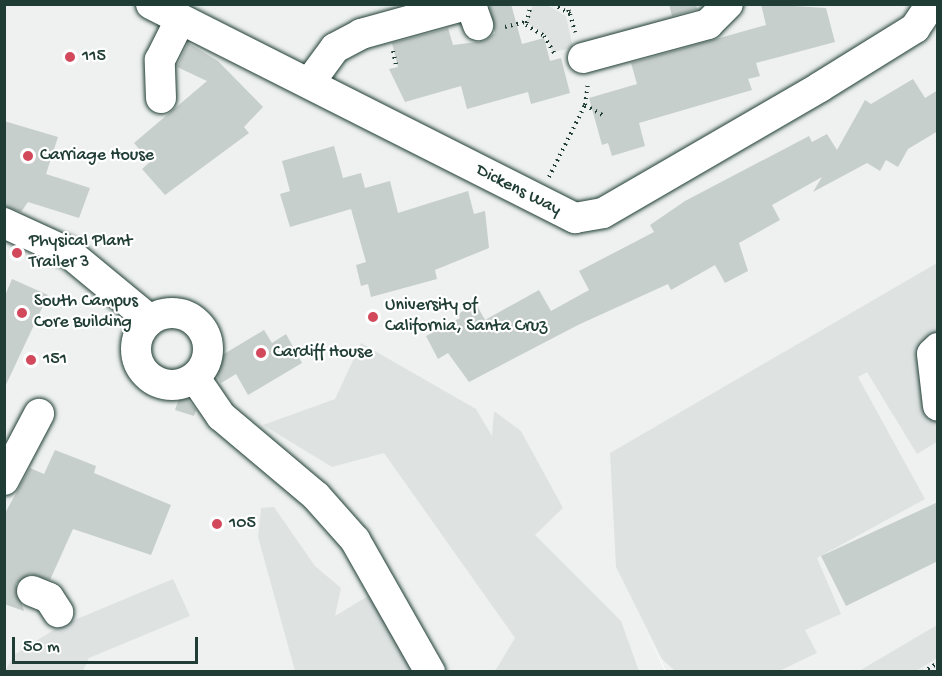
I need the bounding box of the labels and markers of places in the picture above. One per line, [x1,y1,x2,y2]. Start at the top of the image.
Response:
place label: 115 [82,46,106,68]
marker: 115 [63,50,77,64]
place label: Carriage House [40,145,154,167]
marker: Carriage House [21,149,35,163]
place label: Physical Plant Trailer 3 [29,232,132,274]
marker: Physical Plant Trailer 3 [10,246,24,260]
place label: South Campus Core Building [34,292,138,334]
place label: University of California, Santa Cruz [385,296,547,338]
marker: South Campus Core Building [15,306,29,320]
marker: University of California, Santa Cruz [366,310,380,324]
place label: Cardiff House [273,342,373,364]
marker: Cardiff House [254,346,268,360]
place label: 151 [43,349,67,371]
marker: 151 [24,353,38,367]
place label: 105 [229,513,256,535]
marker: 105 [210,517,224,531]

